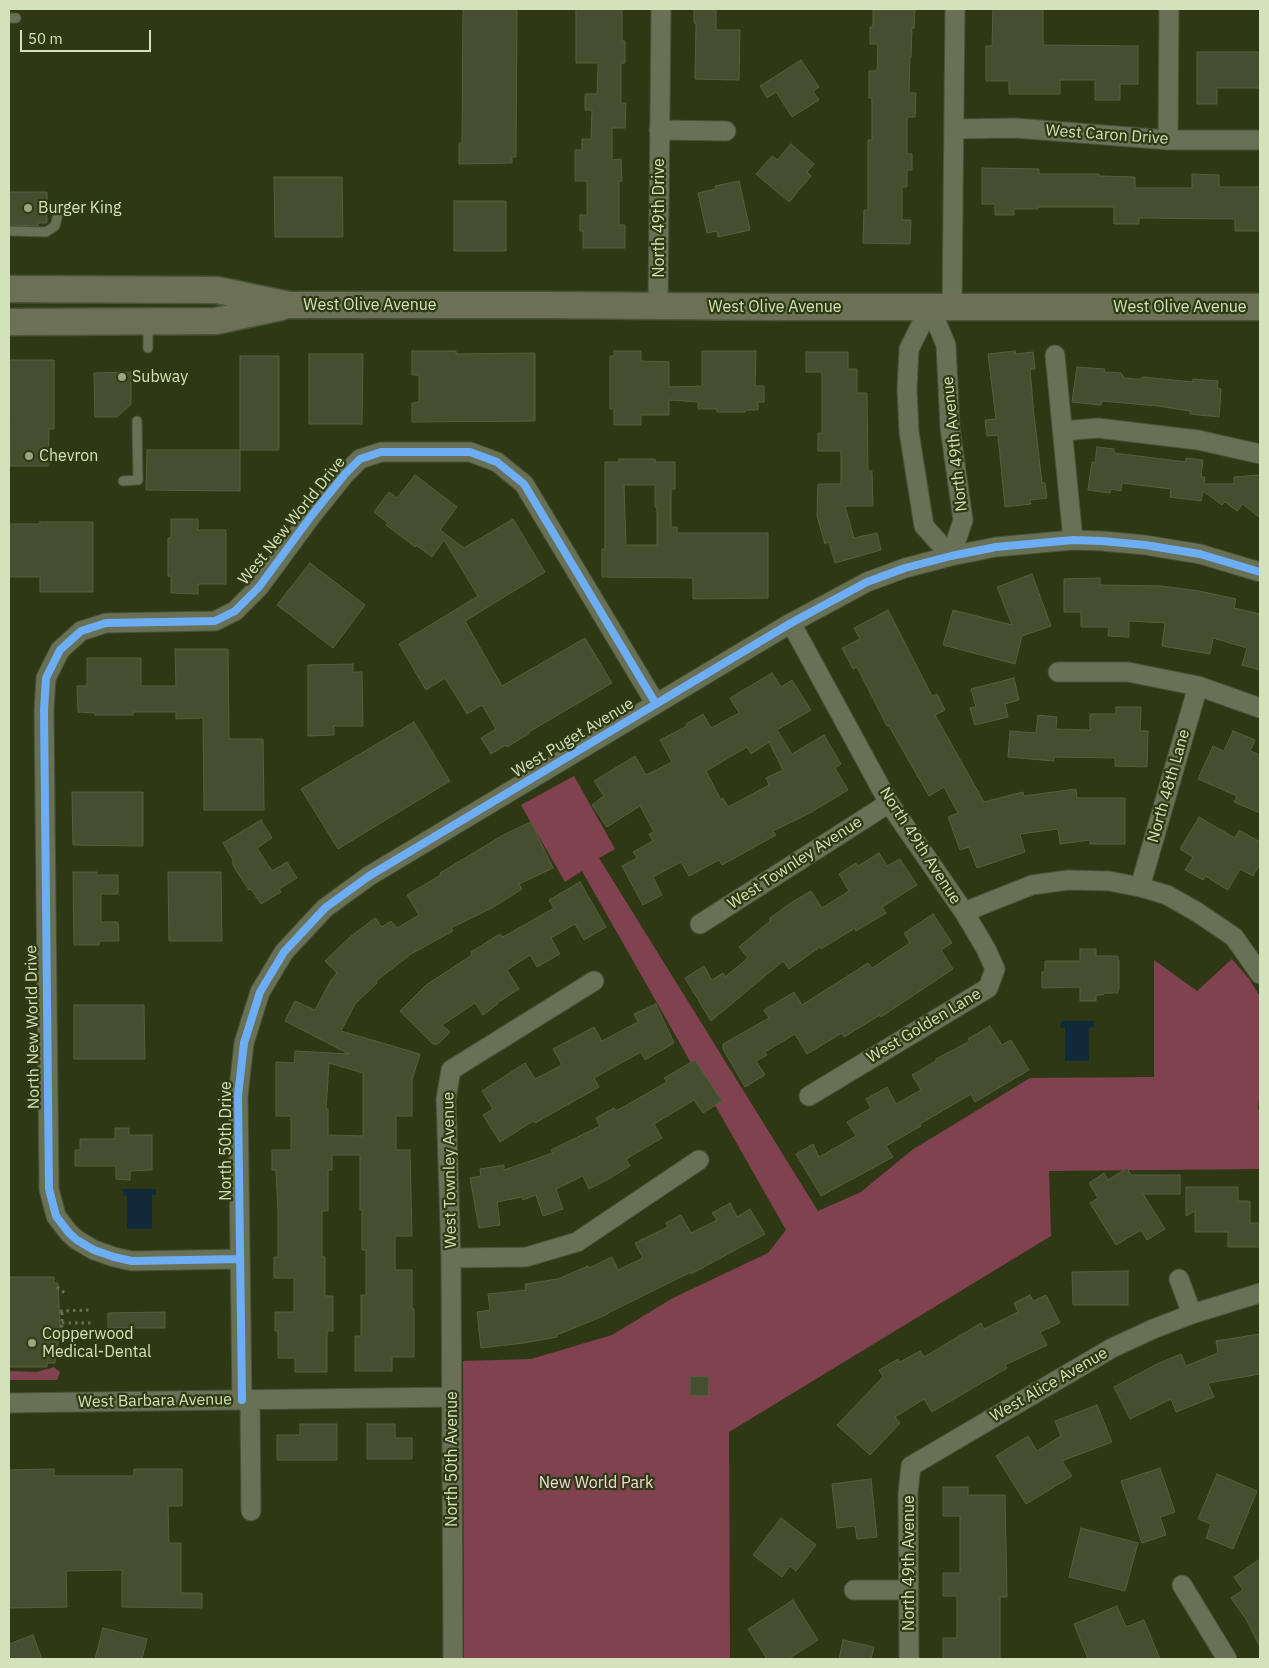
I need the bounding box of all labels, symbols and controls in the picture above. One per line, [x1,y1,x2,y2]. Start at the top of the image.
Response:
scale bar [22,20,154,52]
text: 50 m [28,29,63,48]
street label: West Caron Drive [1045,121,1169,149]
street label: North 49th Drive [649,158,669,278]
place label: Burger King [38,198,122,218]
marker: Burger King [22,202,34,214]
street label: West Olive Avenue [303,295,437,315]
street label: West Olive Avenue [708,297,842,317]
street label: West Olive Avenue [1113,297,1247,317]
place label: Subway [132,367,188,387]
marker: Subway [116,371,128,383]
street label: North 49th Avenue [938,375,972,513]
place label: Chevron [39,446,98,466]
marker: Chevron [23,450,35,462]
street label: West New World Drive [234,453,350,589]
street label: West Puget Avenue [509,694,637,782]
street label: North 48th Lane [1144,727,1194,845]
street label: North 49th Avenue [875,784,965,908]
street label: West Townley Avenue [724,812,866,914]
street label: North New World Drive [22,945,44,1109]
street label: West Golden Lane [863,984,985,1068]
street label: North 50th Drive [216,1081,236,1201]
street label: West Townley Avenue [439,1092,461,1248]
place label: Copperwood Medical-Dental [42,1324,151,1362]
marker: Copperwood Medical-Dental [26,1337,38,1349]
street label: West Alice Avenue [987,1344,1111,1426]
street label: West Barbara Avenue [78,1390,232,1412]
street label: North 50th Avenue [442,1391,462,1527]
park label: New World Park [539,1473,653,1493]
street label: North 49th Avenue [899,1495,919,1631]

